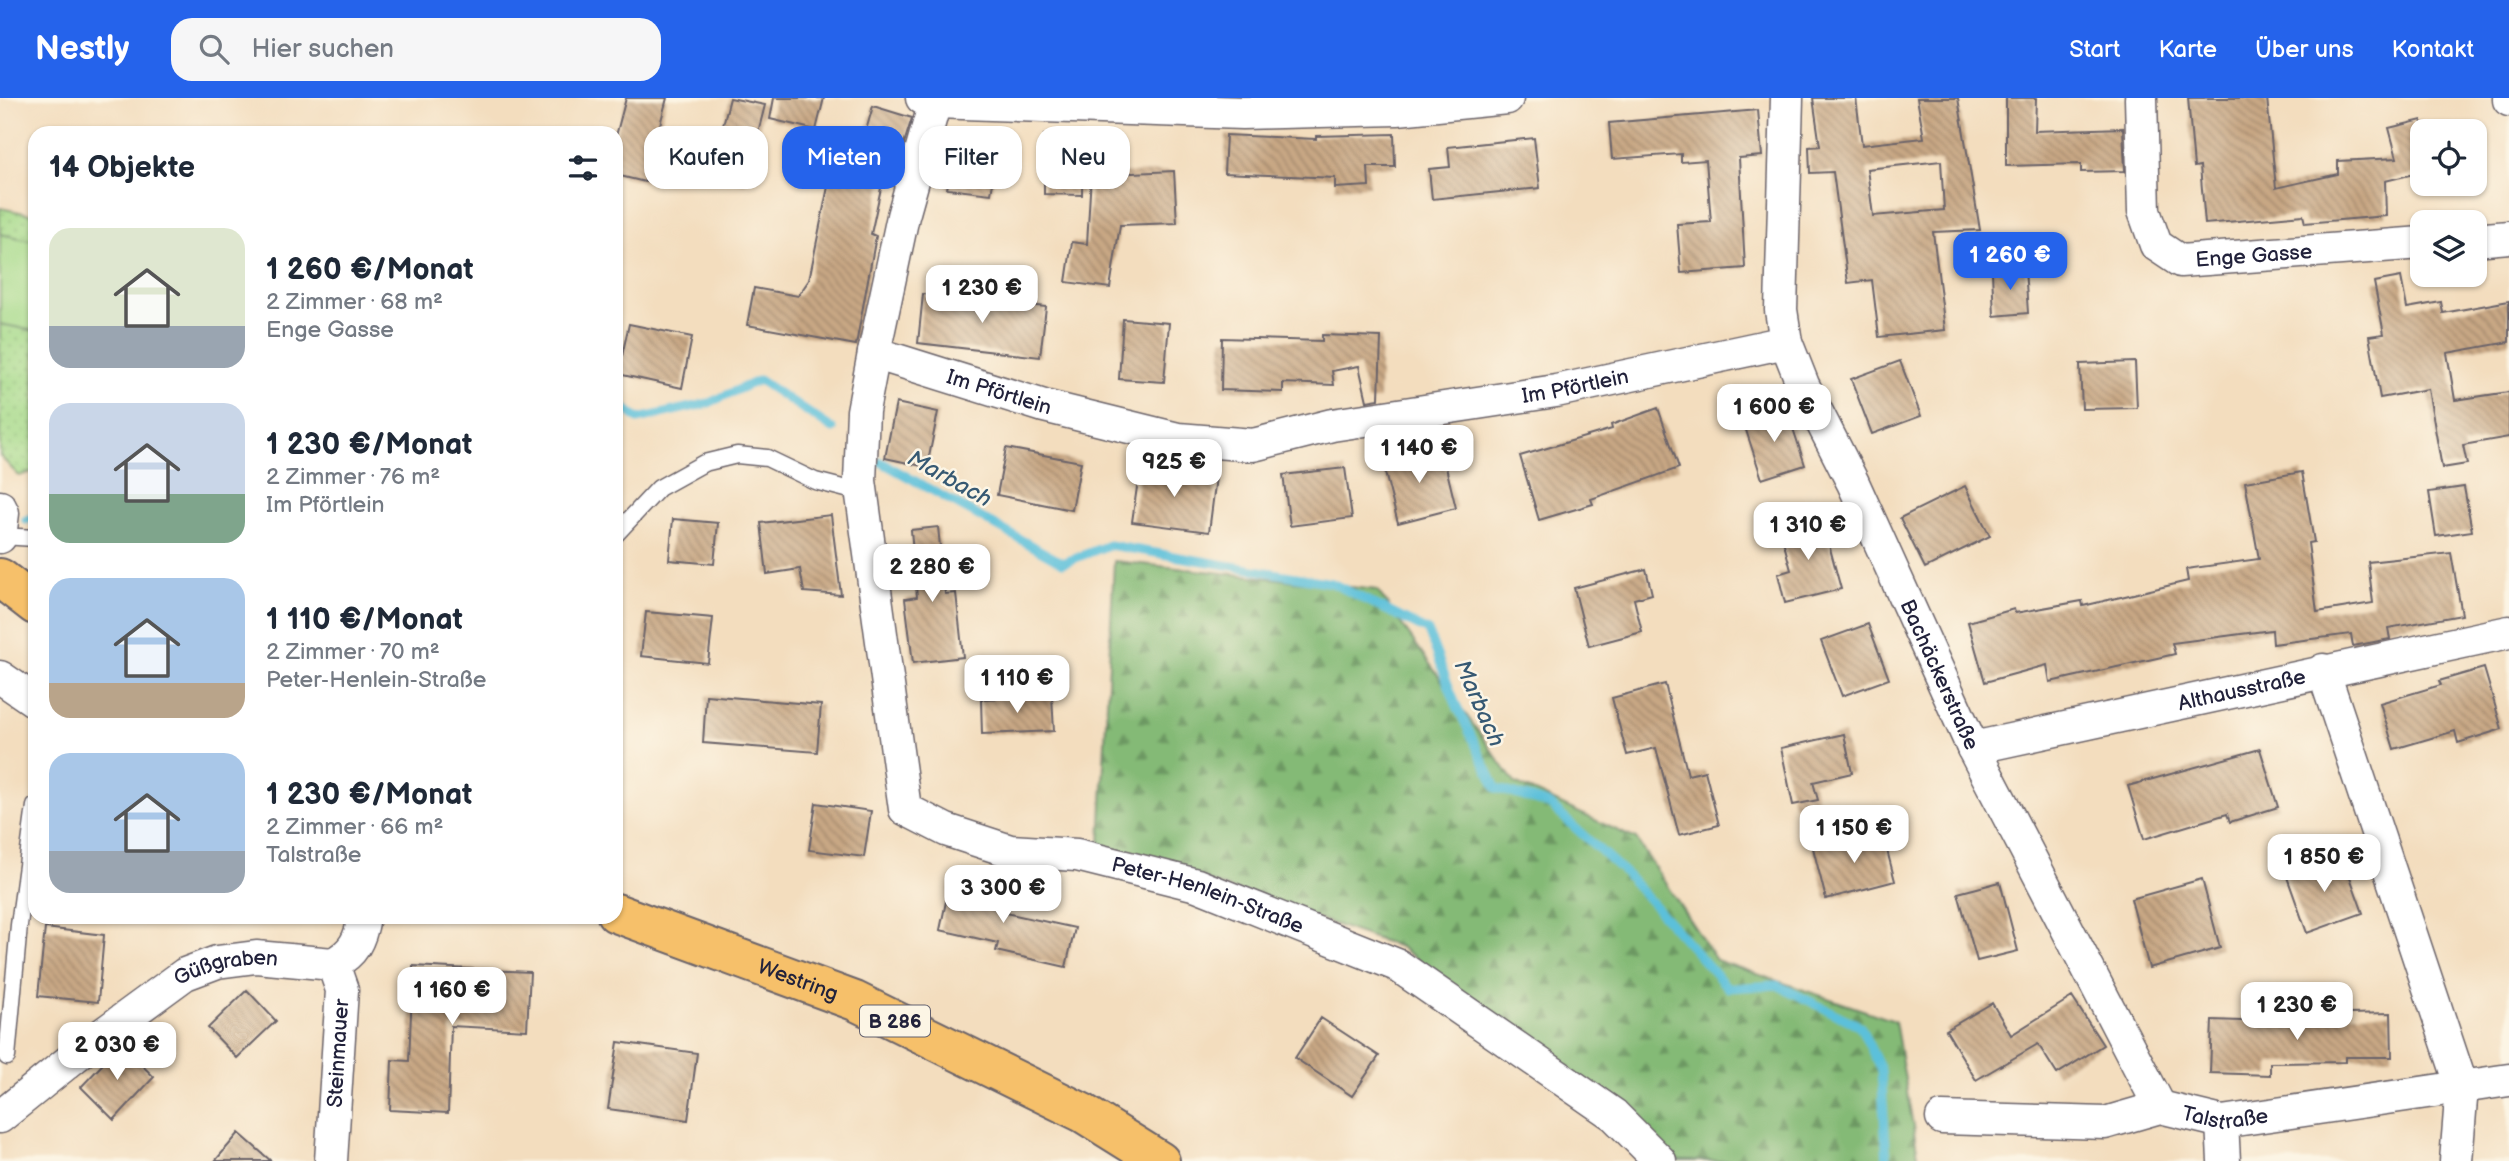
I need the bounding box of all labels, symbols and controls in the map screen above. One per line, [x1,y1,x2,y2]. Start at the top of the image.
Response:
search box [171,18,661,81]
text: Nestly [35,29,129,69]
icon: search [195,30,233,68]
text: Hier suchen [251,34,394,65]
text: Start [2069,35,2120,64]
text: Karte [2158,35,2217,64]
text: Über uns [2255,35,2354,64]
text: Kontakt [2392,35,2474,64]
map controls [2410,119,2487,287]
button: locate [2410,119,2487,196]
chip: Kaufen [644,126,768,189]
chip: Mieten [782,126,905,189]
chip: Filter [919,126,1022,189]
chip: Neu [1036,126,1130,189]
icon: filters [564,149,602,187]
text: 14 Objekte [49,150,195,186]
button: layers [2410,210,2487,287]
pin: 1 260 € [1945,232,2075,292]
street label: Enge Gasse [2195,239,2313,273]
text: 1 260 € [1969,241,2051,269]
text: 1 260 €/Monat [266,252,474,288]
icon: home [105,256,189,340]
pin: 1 230 € [917,266,1047,325]
text: 1 230 € [942,274,1022,302]
text: 2 Zimmer · 68 m² [266,288,443,316]
text: Enge Gasse [266,316,394,344]
street label: Im Pförtlein [943,364,1054,420]
street label: Im Pförtlein [1520,364,1631,409]
pin: 1 600 € [1709,384,1839,444]
text: 1 600 € [1733,393,1815,421]
pin: 1 140 € [1354,426,1484,485]
text: 1 230 €/Monat [266,427,472,463]
icon: home [105,431,189,515]
text: 1 140 € [1380,434,1458,462]
pin: 925 € [1125,440,1223,499]
water label: Marbach [903,444,997,514]
text: 925 € [1142,448,1206,476]
text: 2 Zimmer · 76 m² [266,463,440,491]
text: Im Pförtlein [266,491,385,519]
pin: 1 310 € [1743,503,1873,562]
text: 1 310 € [1770,511,1846,539]
pin: 2 280 € [867,545,997,604]
text: 2 280 € [889,553,975,581]
street label: Bachäckerstraße [1894,596,1984,754]
text: 1 110 €/Monat [266,602,463,638]
icon: home [105,606,189,690]
text: 2 Zimmer · 70 m² [266,638,440,666]
pin: 1 110 € [952,656,1082,715]
water label: Marbach [1448,656,1511,751]
text: 1 110 € [980,664,1054,692]
street label: Althausstraße [2176,664,2308,716]
text: Peter-Henlein-Straße [266,666,486,694]
text: 1 230 €/Monat [266,777,472,813]
icon: home [105,781,189,865]
pin: 1 150 € [1789,806,1919,865]
text: 2 Zimmer · 66 m² [266,813,444,841]
text: 1 150 € [1816,814,1892,842]
pin: 1 850 € [2259,834,2389,894]
text: Talstraße [266,841,361,869]
text: 1 850 € [2284,843,2364,871]
street label: Peter-Henlein-Straße [1109,852,1307,939]
pin: 3 300 € [938,866,1068,925]
text: 3 300 € [960,874,1046,902]
street label: Güßgraben [169,945,279,991]
street label: Westring [754,954,842,1007]
pin: 1 160 € [387,968,517,1027]
text: 1 160 € [413,976,491,1004]
pin: 1 230 € [2232,982,2362,1042]
text: 1 230 € [2257,991,2337,1019]
street label: Steinmauer [322,998,354,1108]
road number: B 286 [860,1006,930,1037]
pin: 2 030 € [52,1023,182,1082]
text: 2 030 € [74,1031,160,1059]
street label: Talstraße [2179,1101,2270,1136]

